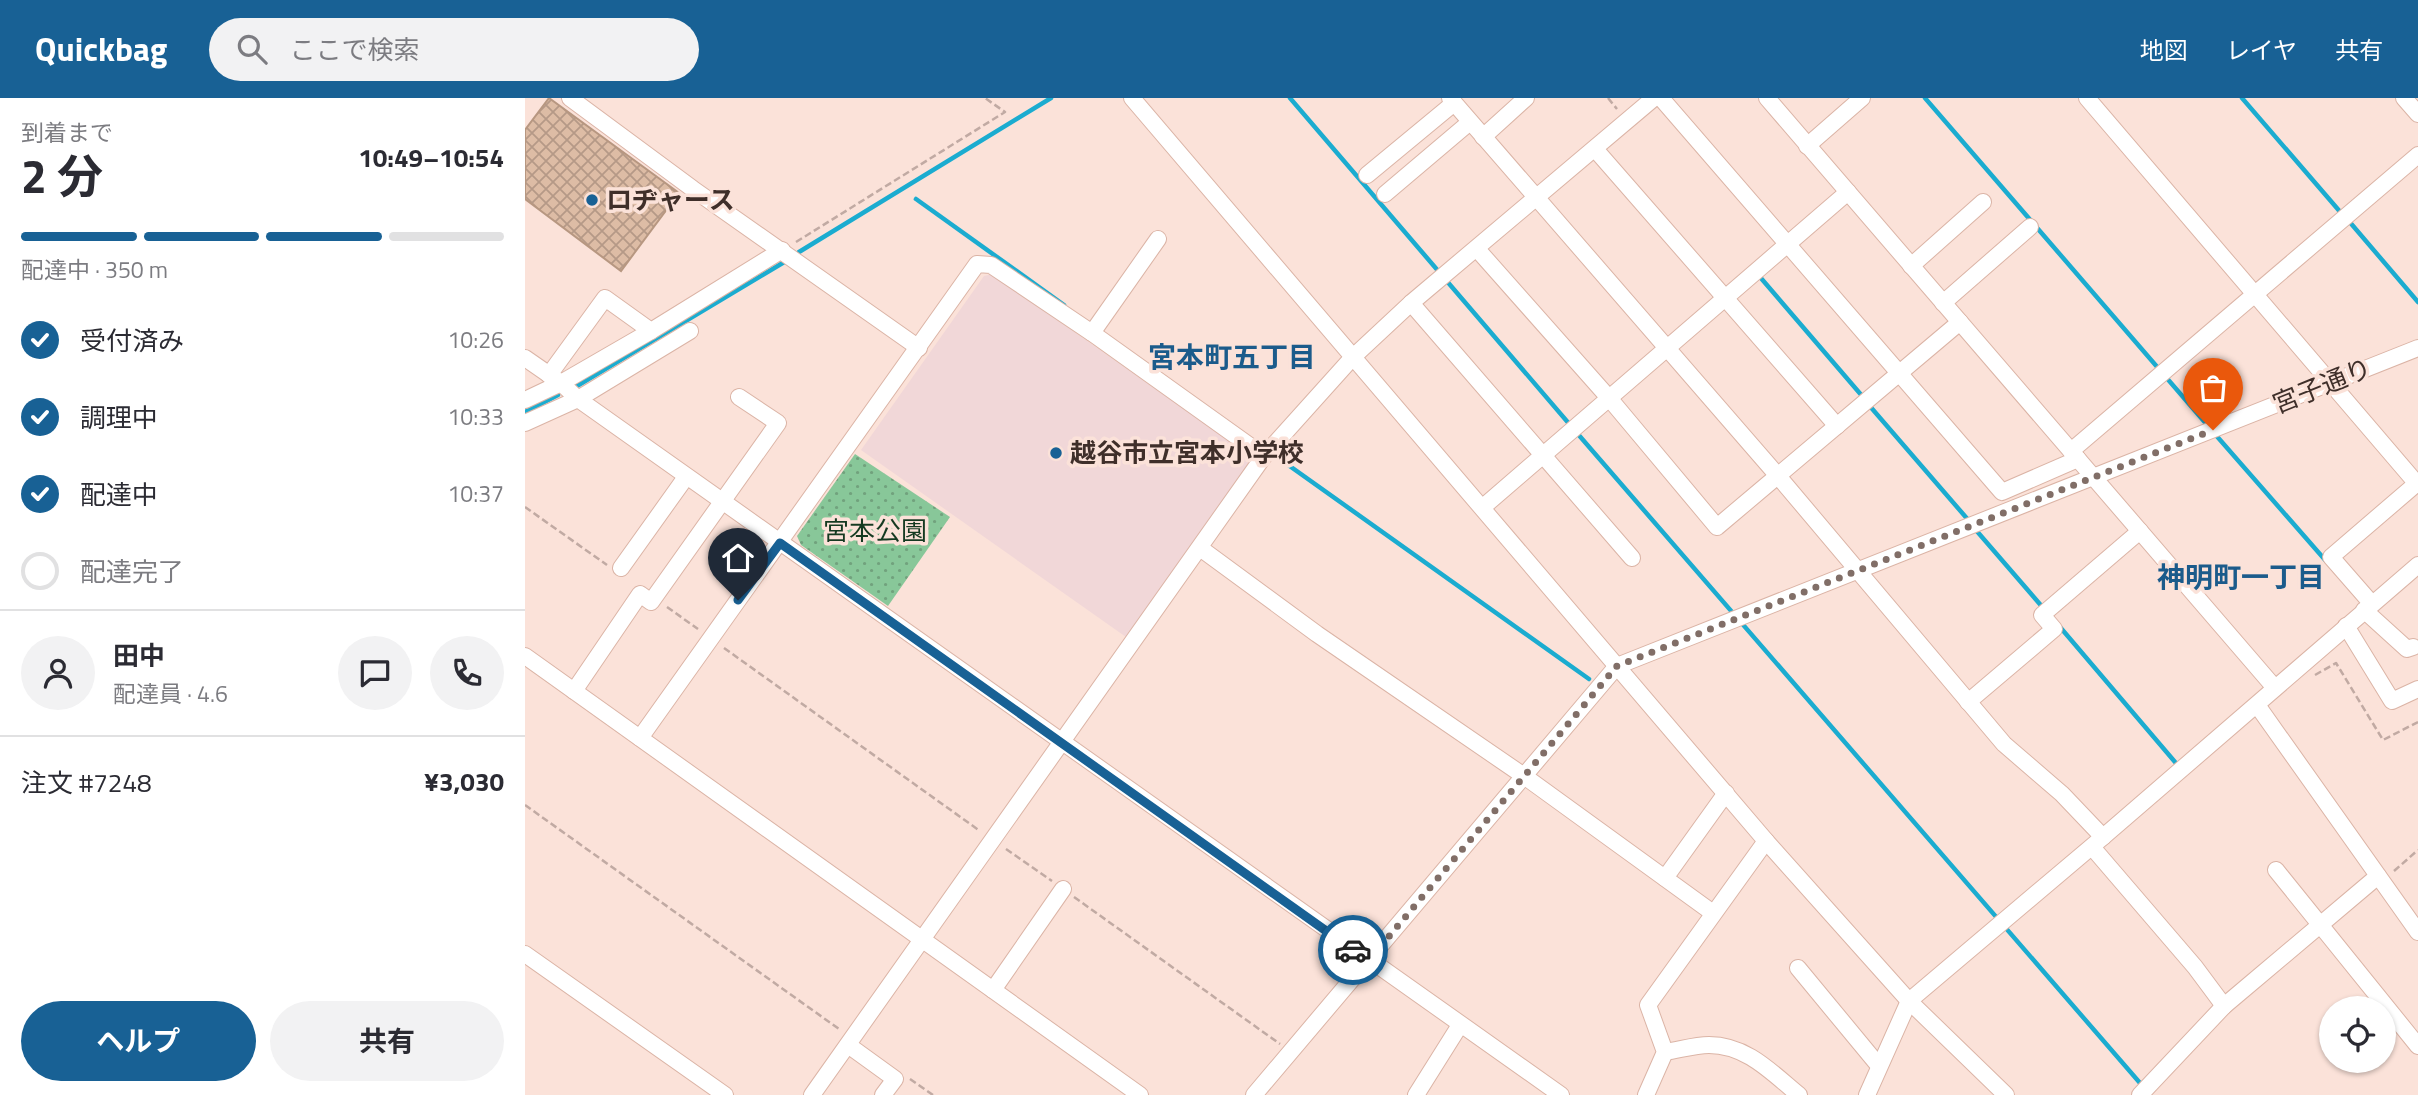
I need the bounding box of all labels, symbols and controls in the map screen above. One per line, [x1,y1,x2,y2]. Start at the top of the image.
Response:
search box [209,18,699,81]
text: Quickbag [35,24,167,74]
icon: search [233,30,271,68]
text: ここで検索 [289,30,419,69]
text: 地図 [2140,32,2188,68]
text: レイヤ [2226,32,2297,68]
text: 共有 [2335,32,2383,68]
text: 到着まで [21,115,113,150]
text: 10:49–10:54 [358,138,504,177]
text: 2 分 [21,141,103,211]
place label: ロヂャース [606,180,735,219]
marker: ロヂャース [584,192,600,208]
text: 配達中 · 350 m [21,252,168,287]
icon: check [21,321,59,359]
text: 受付済み [80,321,184,360]
text: 10:26 [447,322,504,357]
district label: 宮本町五丁目 [1148,335,1316,378]
street label: 宮子通り [2266,348,2377,423]
pin [2183,358,2243,430]
icon: bag [2194,369,2232,407]
icon: check [21,398,59,436]
text: 調理中 [80,398,158,437]
text: 10:33 [447,399,504,434]
place label: 越谷市立宮本小学校 [1070,433,1304,472]
marker: 越谷市立宮本小学校 [1048,445,1064,461]
icon: check [21,475,59,513]
text: 配達中 [80,475,158,514]
text: 10:37 [447,476,504,511]
park label: 宮本公園 [823,511,927,550]
pin [708,528,768,600]
icon: home [719,539,757,577]
text: 配達完了 [80,552,184,591]
district label: 神明町一丁目 [2157,555,2325,598]
button: person [21,636,95,710]
text: 田中 [113,636,165,675]
button: chat [338,636,412,710]
button: phone [430,636,504,710]
text: 配達員 · 4.6 [113,676,228,711]
text: ¥3,030 [424,762,504,801]
text: 注文 #7248 [21,763,152,802]
courier [1318,915,1388,985]
icon: car [1334,931,1372,969]
map controls [2319,996,2396,1073]
button: locate [2319,996,2396,1073]
button: ヘルプ [21,1001,256,1081]
button: 共有 [270,1001,504,1081]

